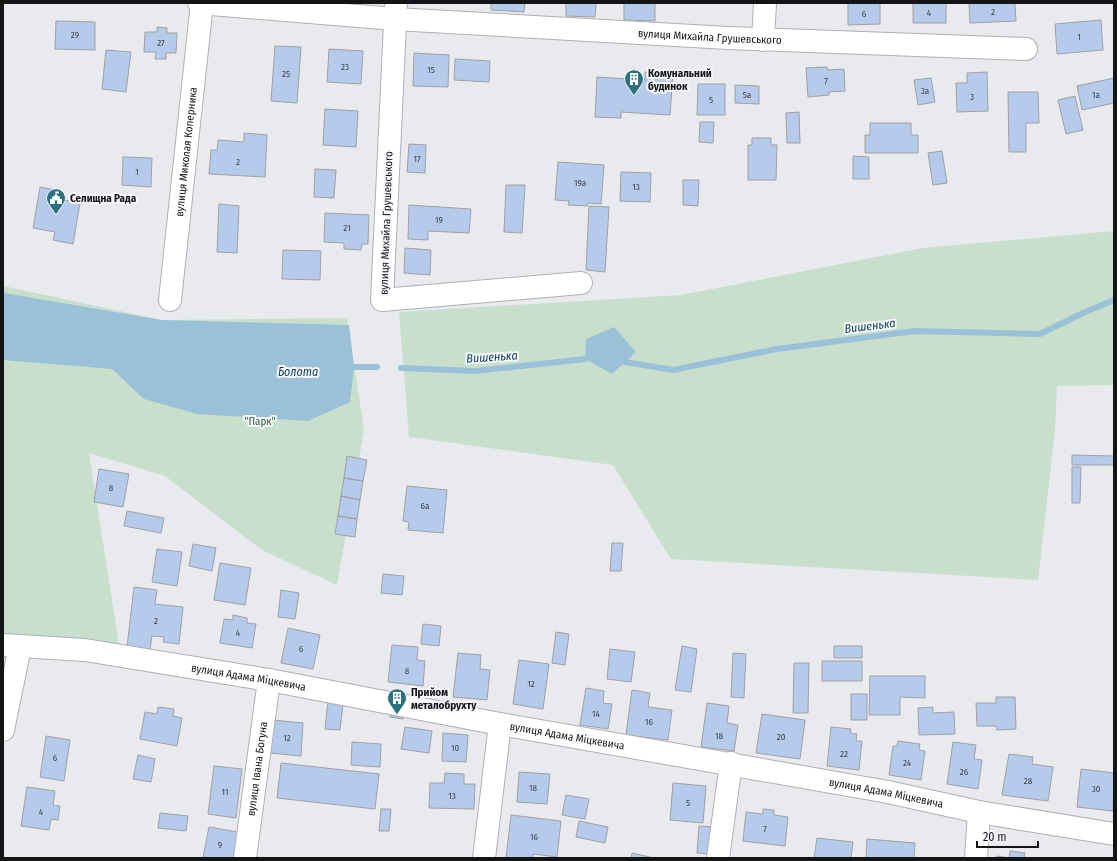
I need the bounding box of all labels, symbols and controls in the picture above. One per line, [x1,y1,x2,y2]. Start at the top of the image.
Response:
house number: 2 [991,7,995,17]
house number: 4 [927,8,932,18]
house number: 6 [862,9,867,19]
street label: вулиця Михайла Грушевського [638,27,782,47]
house number: 29 [71,30,79,40]
house number: 1 [1077,32,1081,42]
house number: 27 [157,38,165,48]
house number: 23 [341,62,349,72]
house number: 15 [427,65,435,75]
place label: Комунальний будинок [648,67,712,93]
building icon: Комунальний будинок [623,68,645,96]
house number: 25 [282,69,290,79]
house number: 7 [824,76,828,86]
house number: 3а [921,86,930,96]
street label: вулиця Миколая Коперника [173,87,200,217]
house number: 5а [743,90,752,100]
house number: 1а [1092,90,1101,100]
house number: 3 [970,92,974,102]
house number: 5 [709,95,713,105]
street label: вулиця Михайла Грушевського [377,151,396,295]
house number: 17 [413,154,421,164]
house number: 2 [236,157,240,167]
house number: 1 [135,167,139,177]
house number: 19а [574,178,587,188]
house number: 13 [632,182,640,192]
public building icon: Селищна Рада [45,187,67,215]
place label: Селищна Рада [70,192,137,205]
house number: 19 [435,215,443,225]
house number: 21 [343,223,351,233]
water label: Вишенька [844,316,896,336]
water label: Вишенька [466,348,518,366]
water label: Болота [278,365,318,379]
park label: "Парк" [244,415,276,428]
house number: 8 [109,483,114,493]
house number: 6а [421,501,430,511]
house number: 2 [154,616,158,626]
house number: 4 [236,628,241,638]
house number: 6 [299,644,304,654]
street label: вулиця Адама Міцкевича [190,661,307,694]
house number: 8 [405,666,410,676]
house number: 12 [527,679,535,689]
place label: Прийом металобрухту [411,686,477,712]
building icon: Прийом металобрухту [386,687,408,715]
house number: 14 [592,709,601,719]
house number: 16 [645,717,654,727]
street label: вулиця Адама Міцкевича [509,720,626,753]
street label: вулиця Івана Богуна [245,721,270,817]
house number: 18 [715,731,724,741]
house number: 20 [777,732,786,742]
house number: 12 [283,733,291,743]
house number: 10 [451,743,459,753]
house number: 22 [840,749,848,759]
house number: 6 [53,753,58,763]
house number: 24 [903,758,912,768]
house number: 26 [960,767,969,777]
street label: вулиця Адама Міцкевича [828,776,944,811]
house number: 28 [1024,776,1033,786]
house number: 18 [529,783,538,793]
house number: 30 [1092,784,1101,794]
house number: 11 [222,787,228,797]
house number: 13 [448,791,456,801]
house number: 5 [686,798,690,808]
house number: 4 [39,807,44,817]
scale bar [977,823,1038,849]
house number: 7 [763,824,767,834]
text: 20 m [983,830,1007,844]
house number: 16 [530,832,539,842]
house number: 9 [218,840,222,850]

